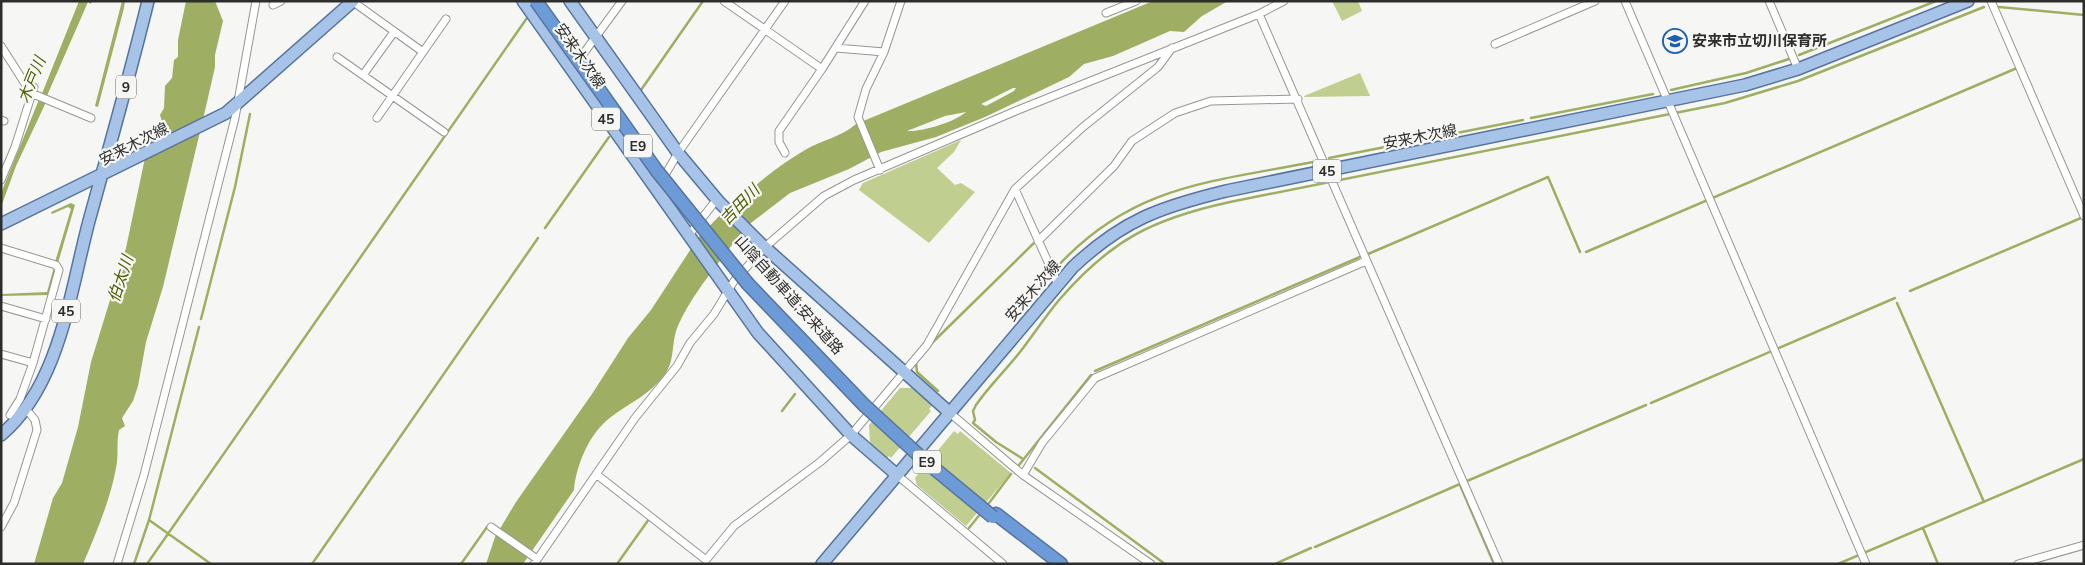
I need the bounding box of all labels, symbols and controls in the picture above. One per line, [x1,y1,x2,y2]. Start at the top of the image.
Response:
street label: 安来木次線 [550,20,610,92]
school or university icon: 安来市立切川保育所 [1662,28,1688,54]
place label: 安来市立切川保育所 [1692,31,1827,51]
water label: 木戸川 [13,52,52,106]
road number: 9 [116,75,136,98]
road number: 45 [592,108,620,130]
street label: 安来木次線 [96,118,172,170]
street label: 安来木次線 [1381,120,1459,154]
road number: E9 [624,134,652,158]
road number: 45 [1313,160,1341,182]
water label: 吉田川 [715,179,766,230]
street label: 山陰自動車道;安来道路 [730,231,848,359]
water label: 伯太川 [103,251,139,305]
street label: 安来木次線 [1001,256,1065,326]
road number: 45 [52,300,80,322]
road number: E9 [913,451,941,474]

